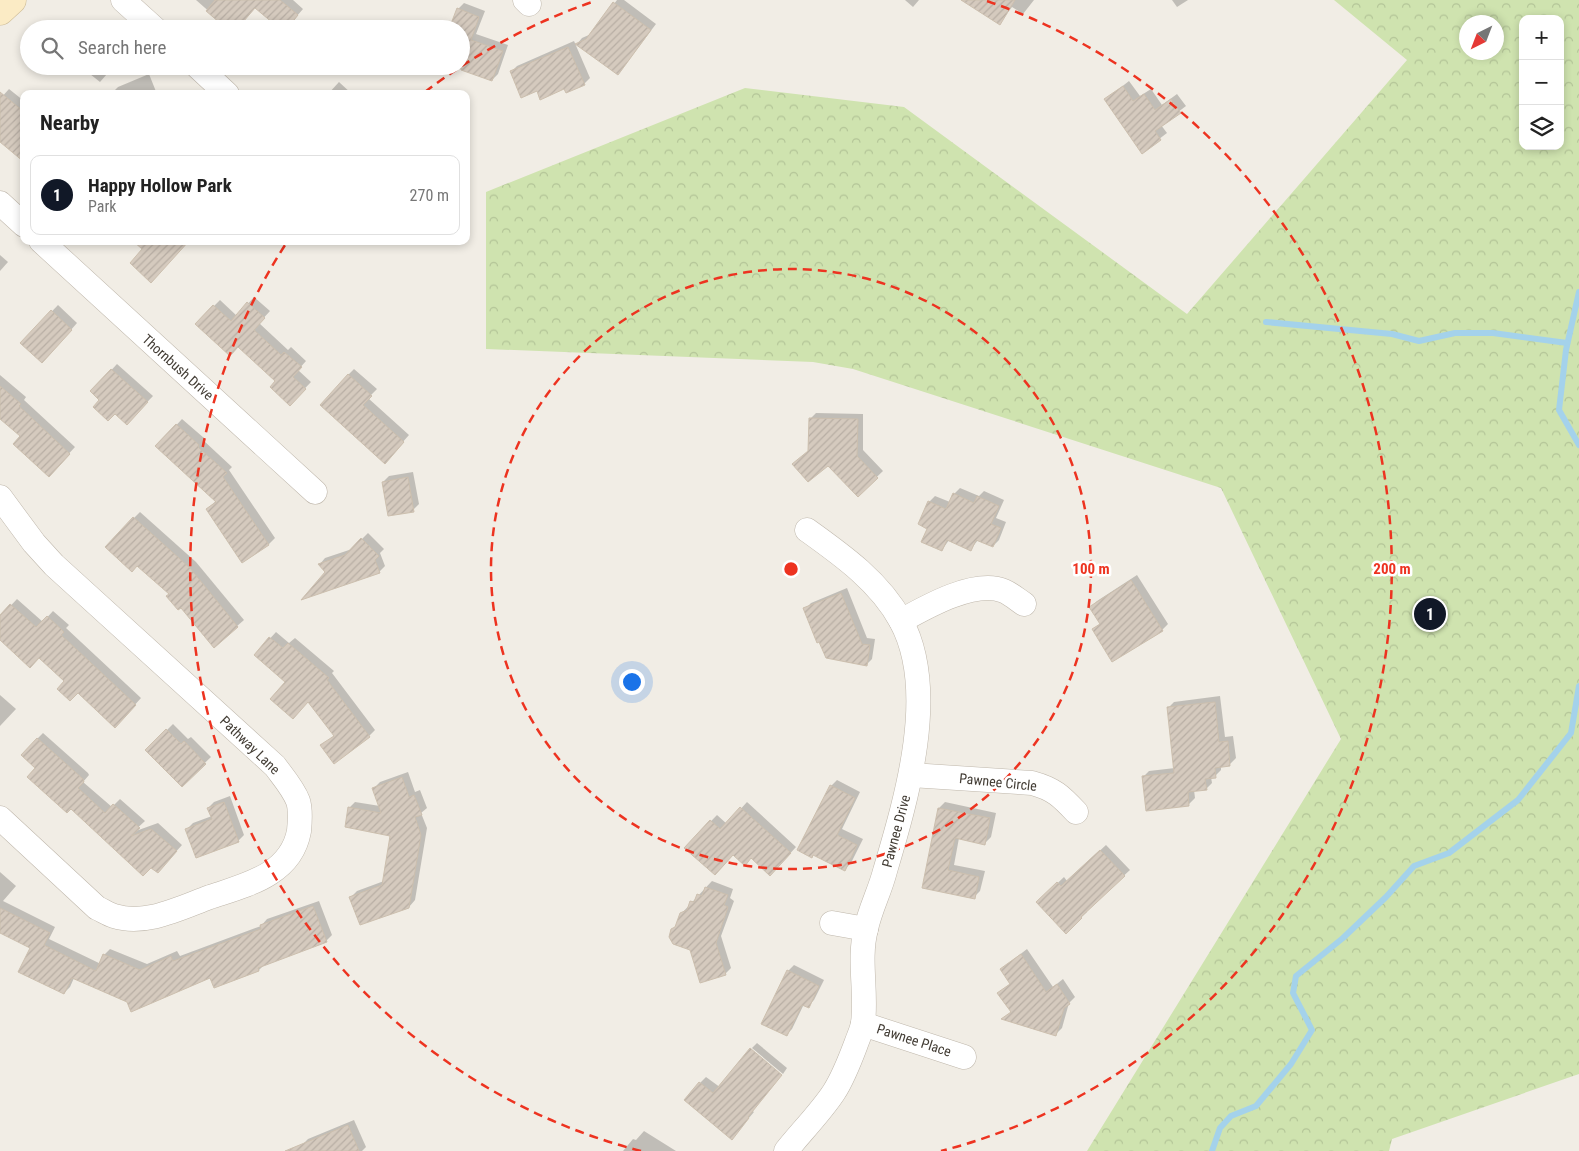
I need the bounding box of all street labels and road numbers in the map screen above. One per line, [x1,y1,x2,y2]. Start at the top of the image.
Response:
street label: Thornbush Drive [139,331,217,403]
street label: Pathway Lane [217,713,283,778]
street label: Pawnee Circle [958,770,1038,794]
street label: Pawnee Drive [879,793,913,869]
street label: Pawnee Place [875,1020,954,1060]

